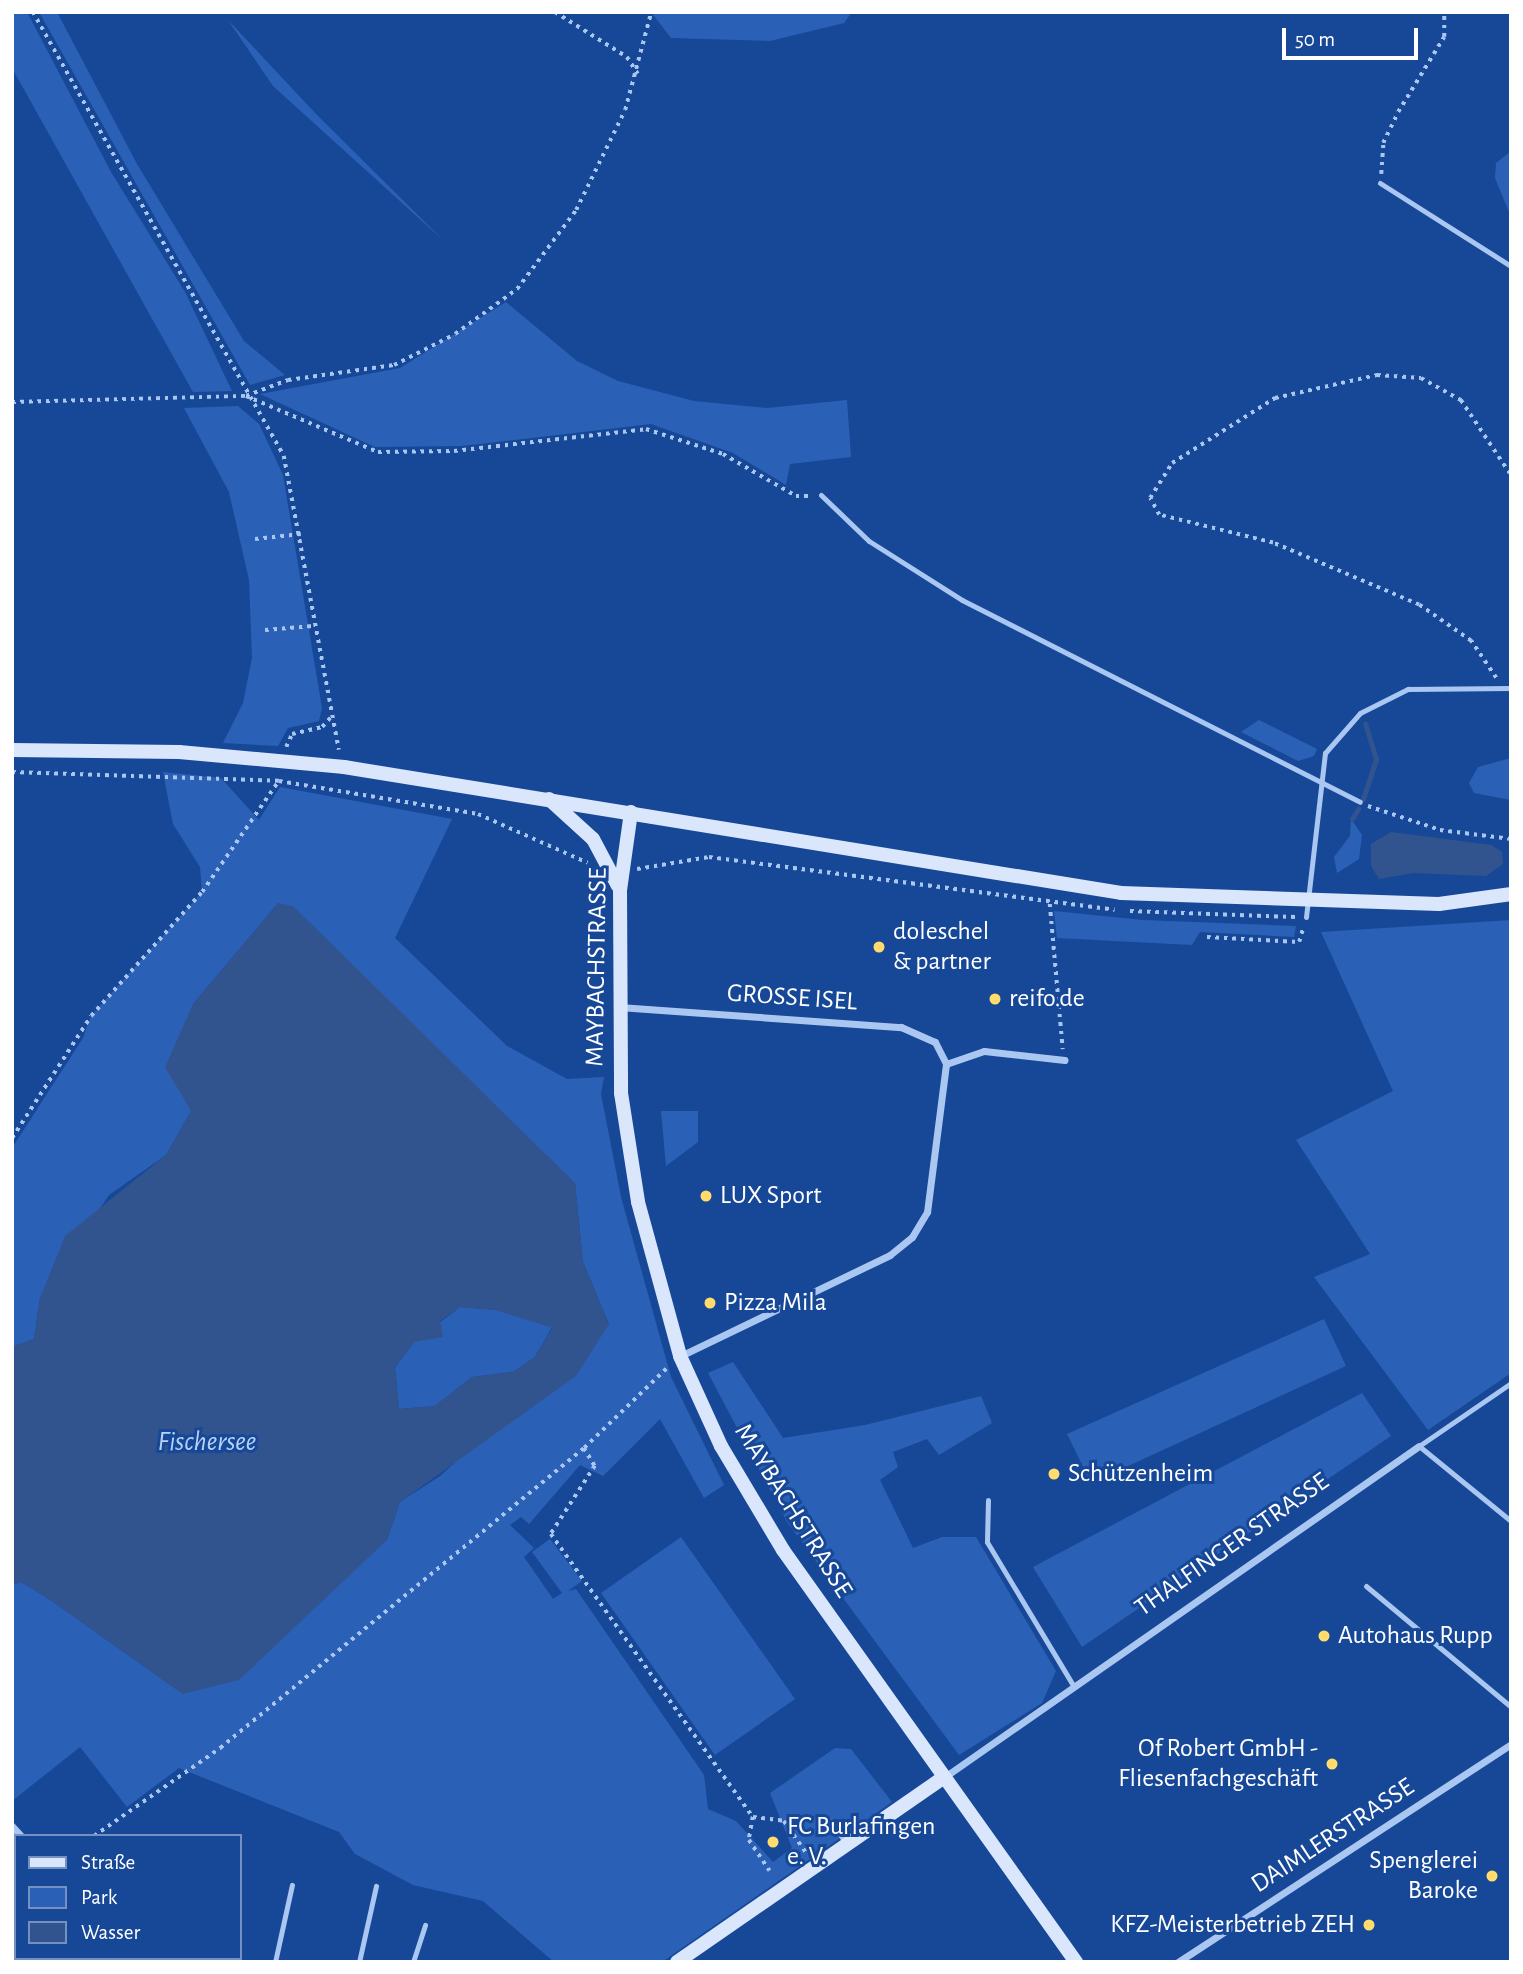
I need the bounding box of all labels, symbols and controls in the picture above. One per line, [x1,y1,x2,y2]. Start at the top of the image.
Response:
scale bar [1285,14,1422,58]
text: 50 m [1295,29,1335,50]
street label: MAYBACHSTRASSE [580,867,614,1067]
place label: doleschel & partner [893,916,991,978]
marker: doleschel & partner [871,939,887,955]
street label: GROSSE ISEL [726,978,858,1018]
place label: reifo.de [1009,983,1085,1015]
marker: reifo.de [987,991,1003,1007]
place label: LUX Sport [720,1180,822,1212]
marker: LUX Sport [698,1188,714,1204]
place label: Pizza Mila [724,1287,827,1319]
marker: Pizza Mila [702,1295,718,1311]
street label: MAYBACHSTRASSE [727,1418,859,1604]
water label: Fischersee [158,1425,256,1459]
place label: Schützenheim [1068,1458,1213,1490]
marker: Schützenheim [1046,1466,1062,1482]
street label: THALFINGER STRASSE [1129,1466,1335,1624]
place label: Autohaus Rupp [1338,1620,1493,1652]
marker: Autohaus Rupp [1316,1628,1332,1644]
place label: Of Robert GmbH - Fliesenfachgeschäft [1118,1733,1318,1795]
marker: Of Robert GmbH - Fliesenfachgeschäft [1324,1756,1340,1772]
street label: DAIMLERSTRASSE [1246,1772,1420,1900]
place label: FC Burlafingen e. V. [787,1811,936,1872]
legend [14,1834,242,1960]
marker: FC Burlafingen e. V. [765,1834,781,1850]
place label: Spenglerei Baroke [1369,1845,1478,1906]
text: Straße [81,1852,135,1873]
marker: Spenglerei Baroke [1484,1868,1500,1884]
text: Park [81,1887,117,1908]
place label: KFZ-Meisterbetrieb ZEH [1110,1909,1355,1941]
marker: KFZ-Meisterbetrieb ZEH [1361,1917,1377,1933]
text: Wasser [81,1922,140,1943]

